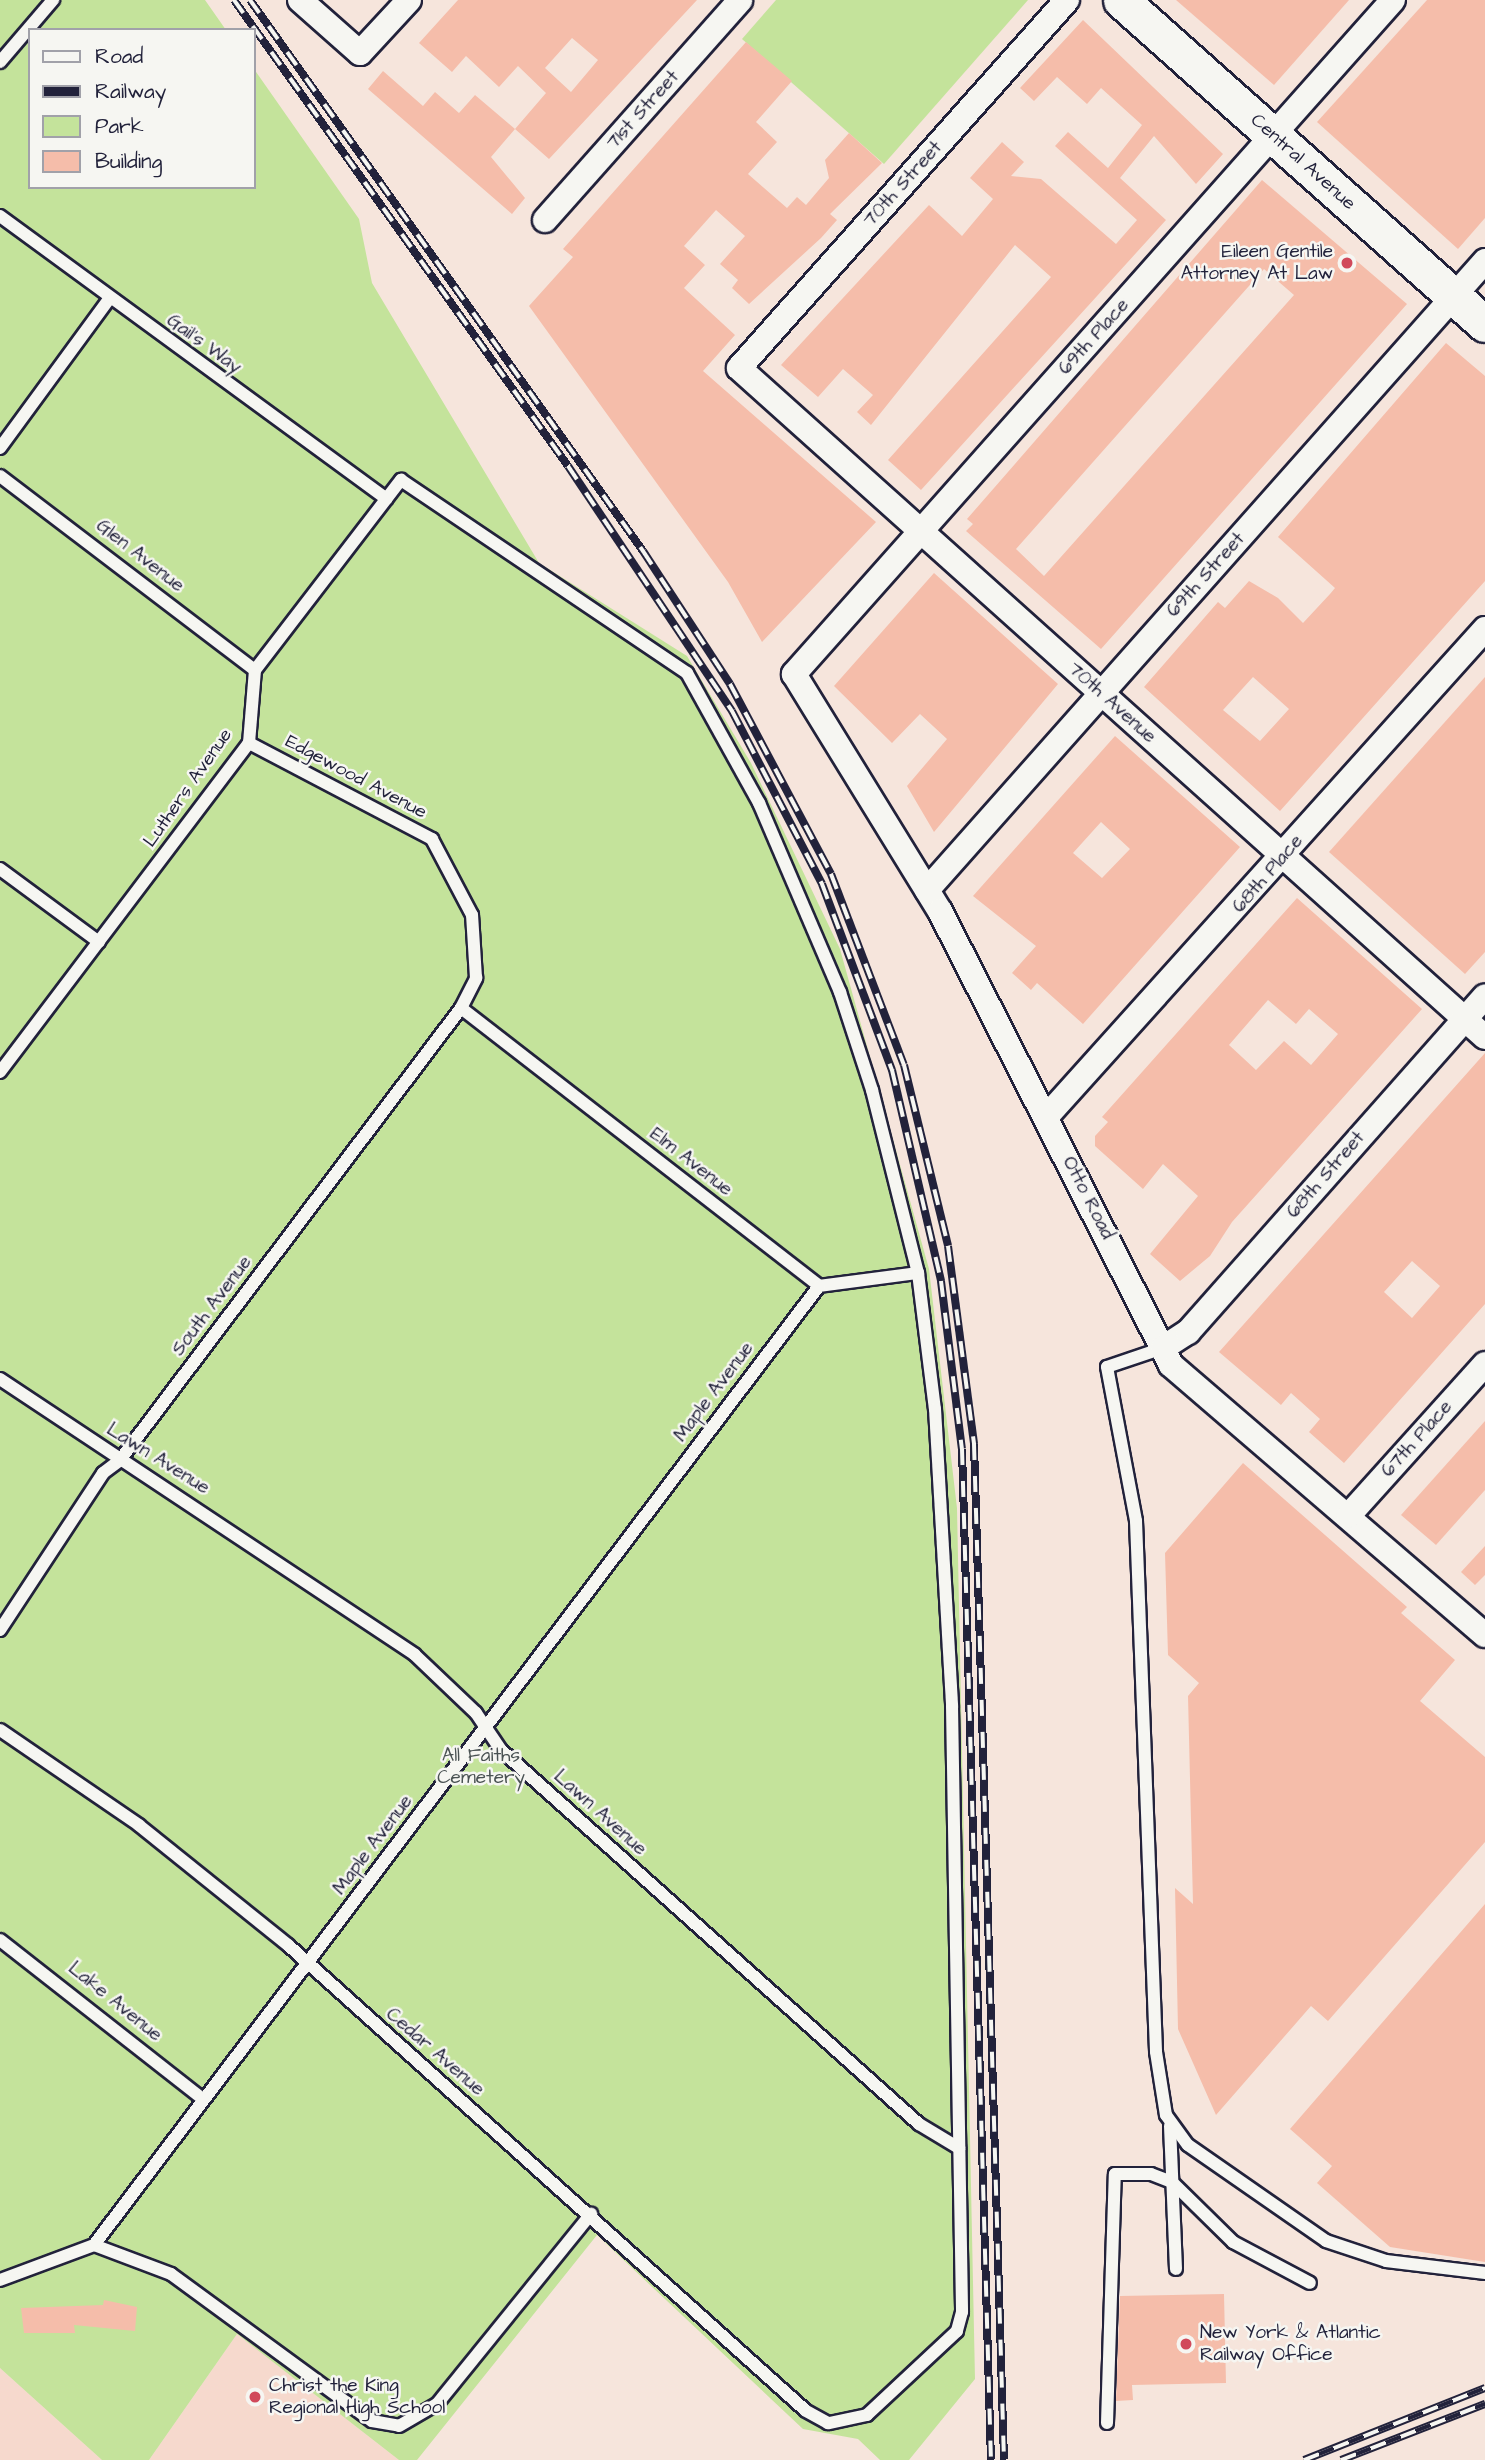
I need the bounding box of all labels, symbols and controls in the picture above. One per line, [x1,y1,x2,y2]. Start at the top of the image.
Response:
legend [28,28,256,189]
text: Road [95,42,143,71]
street label: 71st Street [602,66,684,154]
text: Railway [95,77,166,106]
street label: Central Avenue [1246,109,1360,215]
text: Park [95,112,144,141]
street label: 70th Street [859,137,947,231]
text: Building [95,147,162,176]
place label: Eileen Gentile Attorney At Law [1181,241,1333,285]
marker: Eileen Gentile Attorney At Law [1339,255,1355,271]
street label: 69th Place [1054,294,1134,380]
street label: Gail's Way [162,309,246,379]
street label: Glen Avenue [92,515,188,597]
street label: 69th Street [1162,528,1250,622]
street label: 70th Avenue [1063,658,1161,748]
street label: Luthers Avenue [139,724,237,852]
street label: Edgewood Avenue [281,730,431,824]
street label: 68th Place [1228,830,1308,918]
street label: Elm Avenue [645,1123,737,1201]
street label: 68th Street [1282,1127,1370,1223]
street label: Otto Road [1057,1153,1119,1243]
street label: South Avenue [167,1252,257,1360]
street label: Maple Avenue [669,1338,759,1446]
street label: 67th Place [1377,1396,1457,1482]
street label: Lawn Avenue [102,1418,214,1500]
park label: All Faiths Cemetery [437,1745,525,1789]
street label: Lawn Avenue [549,1765,651,1861]
street label: Maple Avenue [328,1791,418,1899]
street label: Lake Avenue [63,1957,167,2047]
street label: Cedar Avenue [381,2003,489,2101]
place label: New York & Atlantic Railway Office [1200,2322,1381,2366]
marker: New York & Atlantic Railway Office [1178,2336,1194,2352]
place label: Christ the King Regional High School [269,2375,445,2419]
marker: Christ the King Regional High School [247,2389,263,2405]

